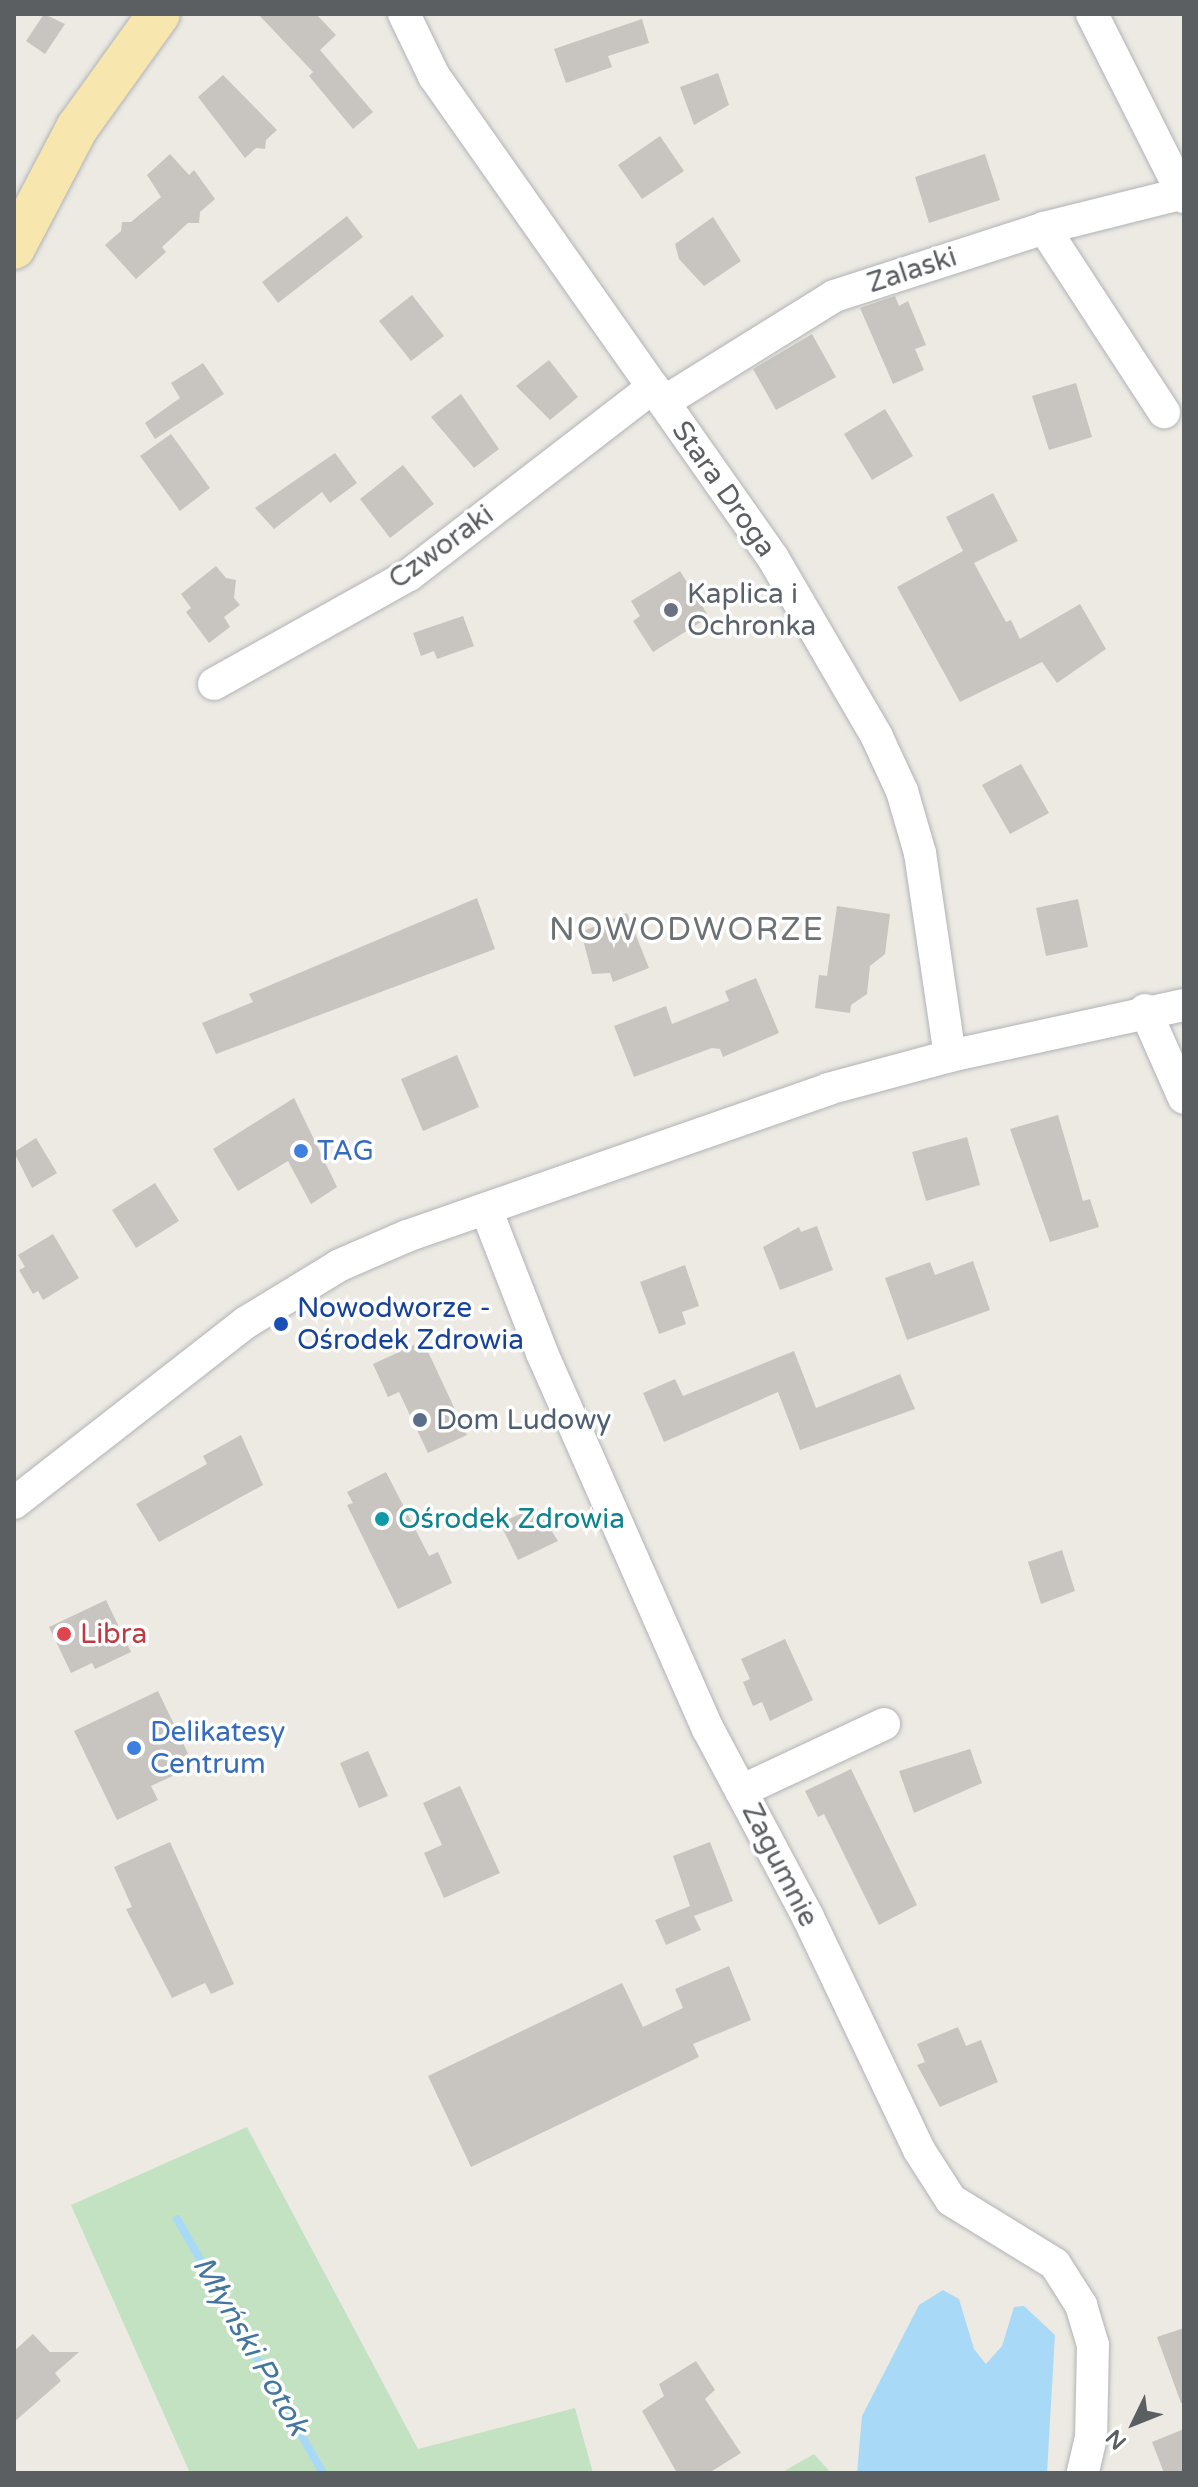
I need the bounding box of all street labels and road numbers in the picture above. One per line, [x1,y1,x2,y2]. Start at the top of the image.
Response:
street label: Zalaski [863,240,961,300]
street label: Stara Droga [665,415,783,563]
street label: Czworaki [382,498,500,596]
street label: Zagumnie [735,1798,825,1932]

